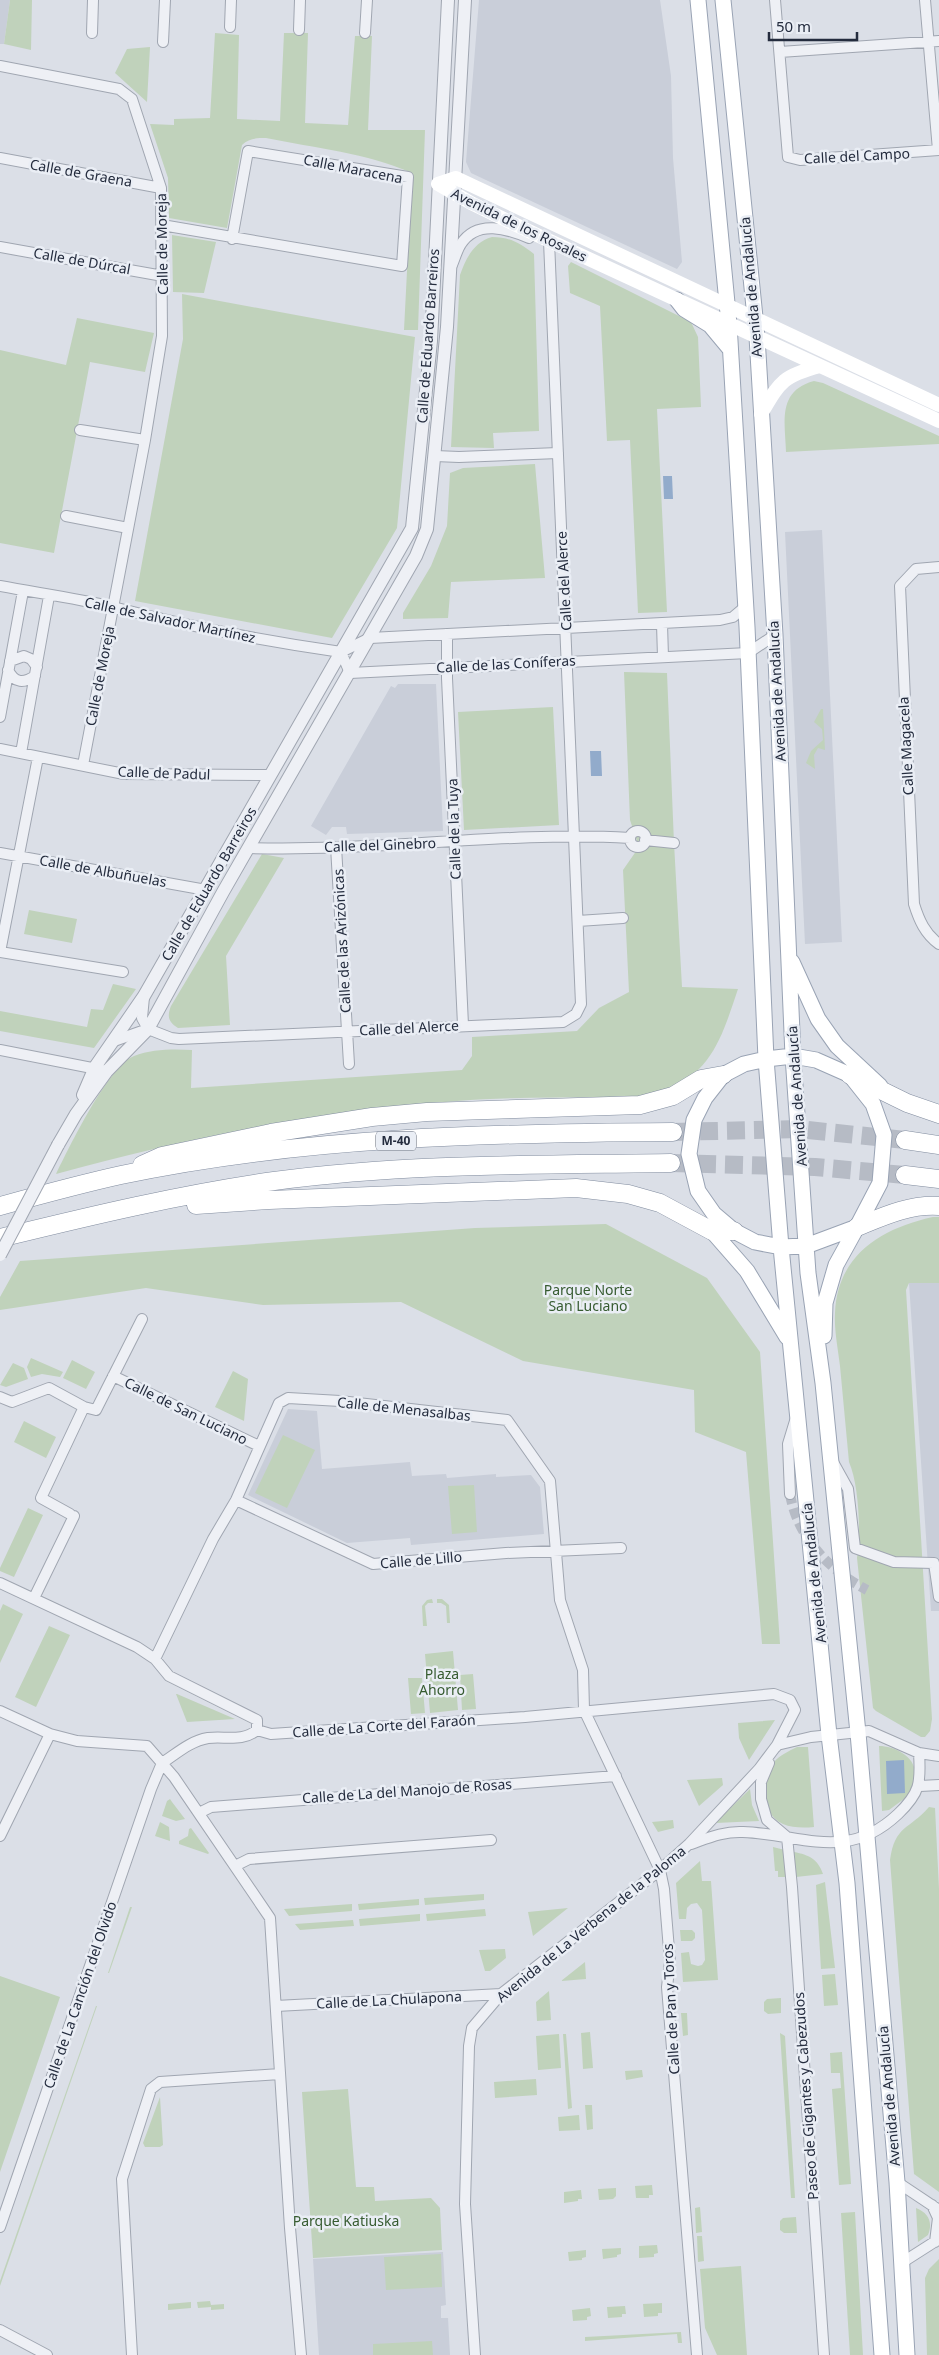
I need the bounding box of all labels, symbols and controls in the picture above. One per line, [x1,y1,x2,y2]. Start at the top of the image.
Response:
scale bar [769,10,856,42]
text: 50 m [776,16,811,36]
street label: Calle del Campo [804,143,910,168]
street label: Calle Maracena [302,150,404,187]
street label: Calle de Graena [28,154,134,191]
street label: Avenida de los Rosales [448,183,591,266]
street label: Calle de Moreja [151,193,172,295]
street label: Avenida de Andalucía [735,216,766,358]
street label: Calle de Dúrcal [32,243,132,278]
street label: Calle de Eduardo Barreiros [412,248,443,424]
street label: Calle del Alerce [551,531,576,631]
street label: Calle de Salvador Martínez [83,592,258,647]
street label: Avenida de Andalucía [763,620,790,762]
street label: Calle de Moreja [80,624,119,728]
street label: Calle de las Coníferas [436,650,577,677]
street label: Calle Magacela [893,696,918,796]
street label: Calle de Padul [117,761,211,784]
street label: Calle de la Tuya [442,778,465,880]
street label: Calle de Eduardo Barreiros [157,803,261,964]
street label: Calle del Ginebro [324,833,436,856]
street label: Calle de Albuñuelas [38,850,168,891]
street label: Calle de las Arizónicas [328,868,355,1014]
street label: Calle del Alerce [359,1015,459,1040]
street label: Avenida de Andalucía [782,1025,811,1167]
road number: M-40 [376,1132,416,1150]
park label: Parque Norte San Luciano [544,1280,632,1315]
street label: Calle de San Luciano [121,1372,251,1449]
street label: Calle de Menasalbas [336,1392,472,1425]
street label: Avenida de Andalucía [797,1502,830,1644]
street label: Calle de Lillo [379,1546,463,1573]
park label: Plaza Ahorro [419,1664,465,1699]
street label: Calle de La Corte del Faraón [292,1710,476,1741]
street label: Calle de La del Manojo de Rosas [301,1774,513,1807]
street label: Avenida de La Verbena de la Paloma [492,1841,689,2006]
street label: Calle de La Canción del Olvido [38,1899,121,2091]
street label: Calle de Pan y Toros [658,1943,683,2075]
street label: Calle de La Chulapona [316,1986,462,2013]
street label: Paseo de Gigantes y Cabezudos [789,1991,822,2201]
street label: Avenida de Andalucía [873,2025,904,2167]
park label: Parque Katiuska [293,2211,399,2230]

